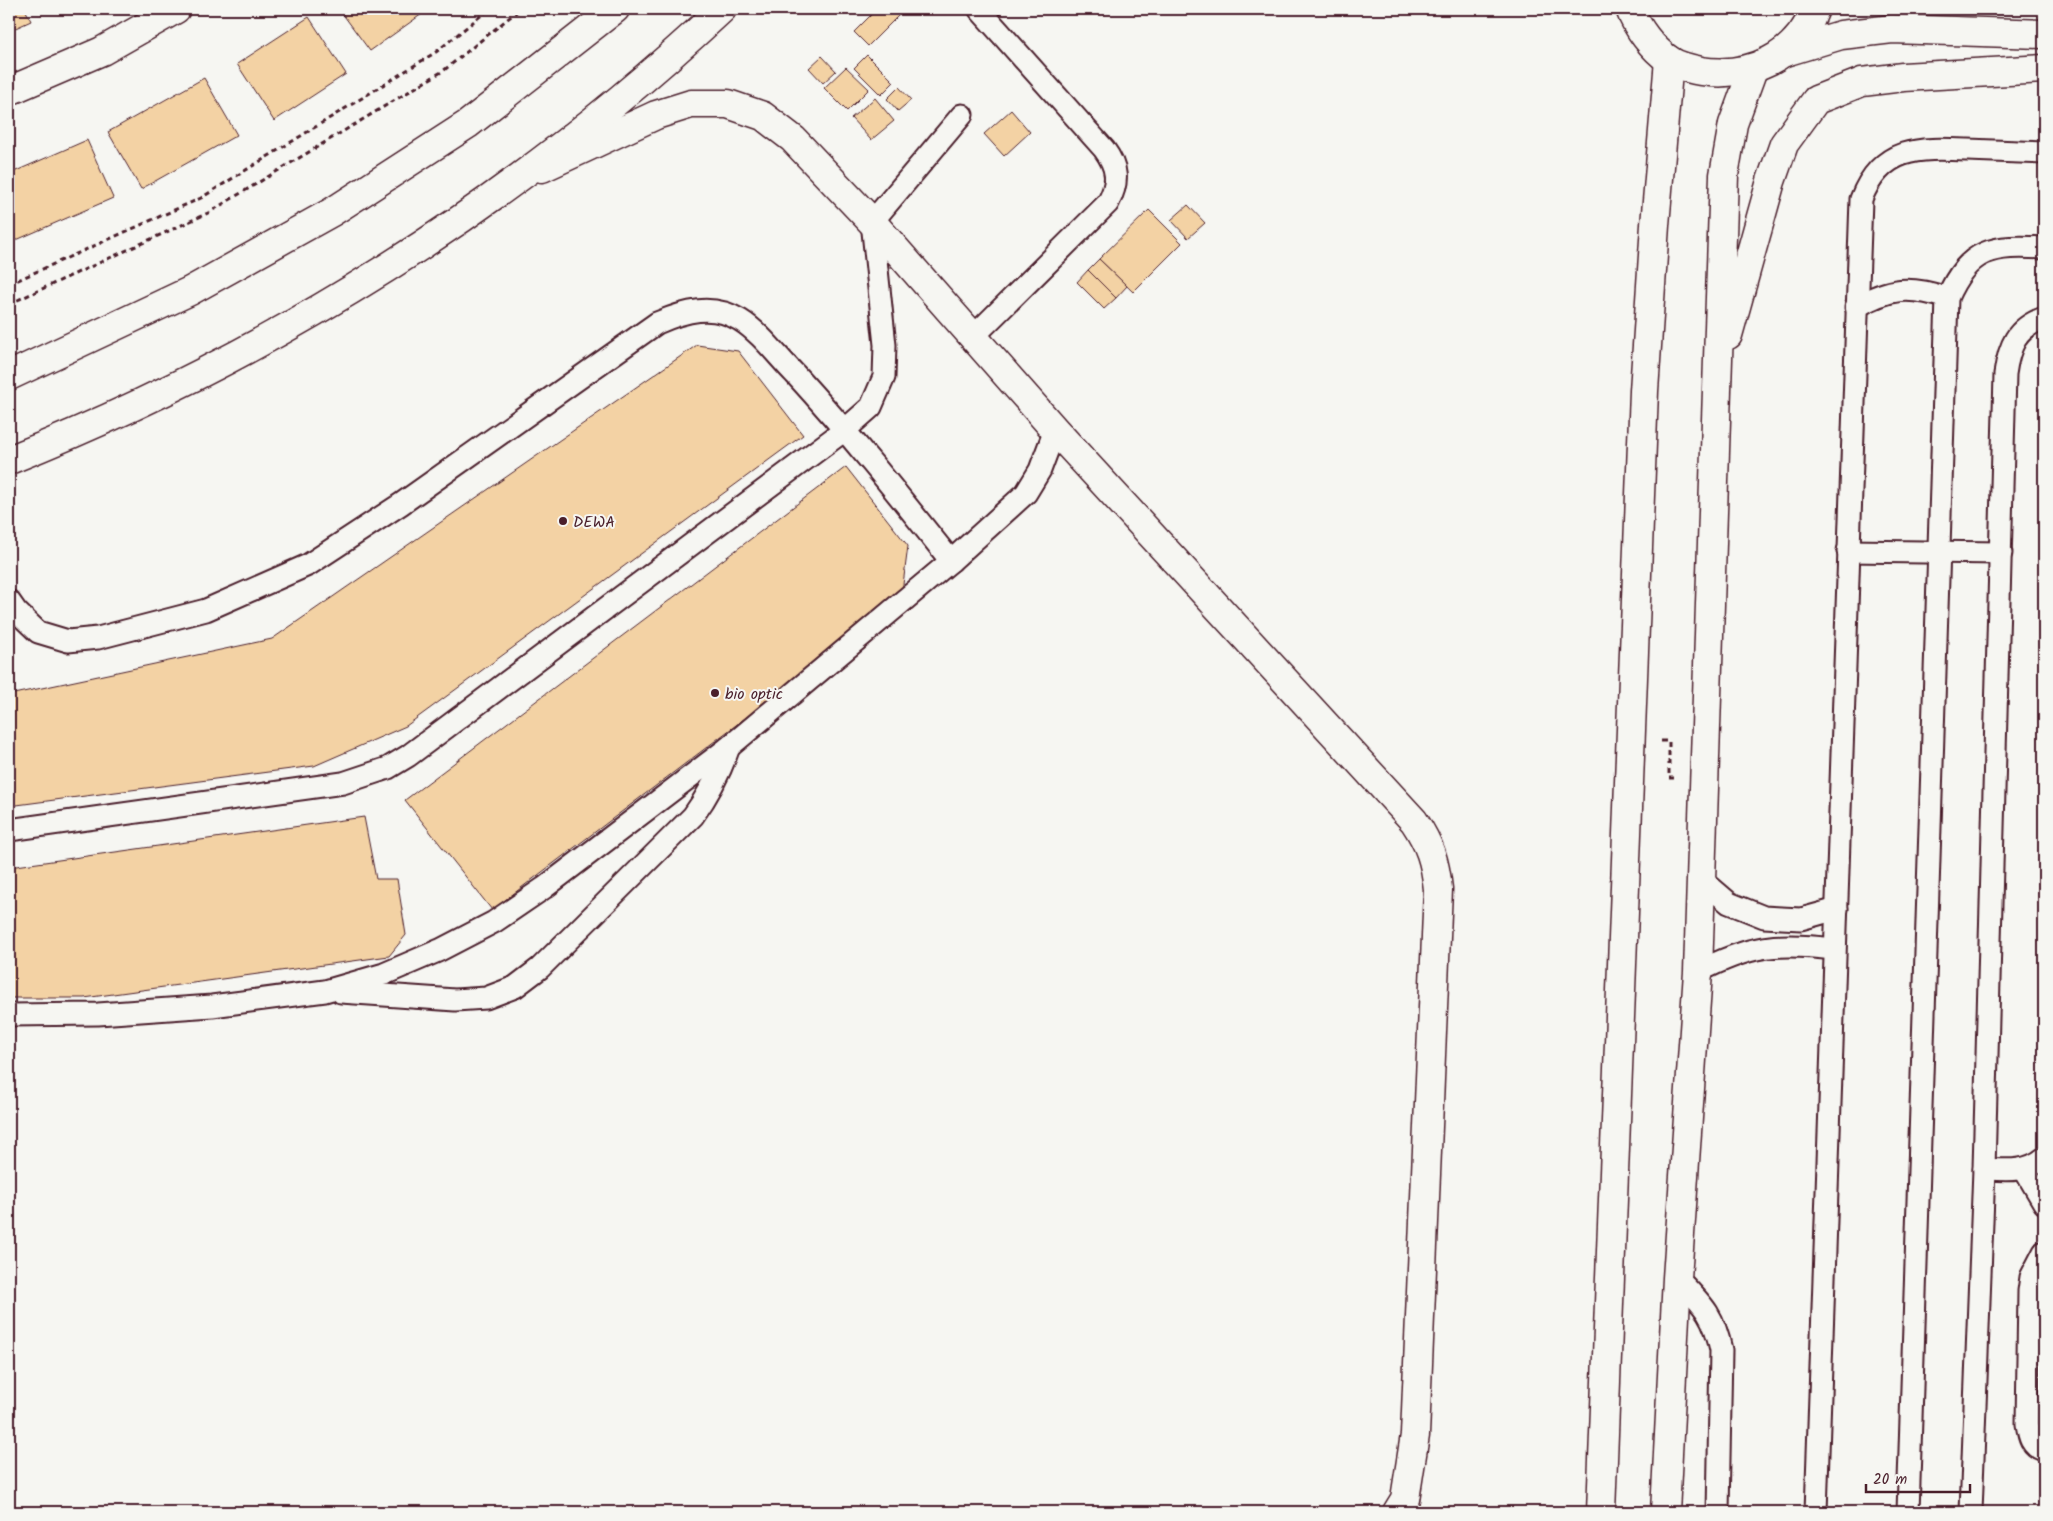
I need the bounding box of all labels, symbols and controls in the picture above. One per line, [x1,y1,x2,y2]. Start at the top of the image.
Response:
place label: DEWA [573,510,615,535]
marker: DEWA [557,515,569,527]
place label: bio optic [725,682,783,707]
marker: bio optic [709,687,721,699]
scale bar [1866,1461,1969,1493]
text: 20 m [1873,1468,1907,1492]

